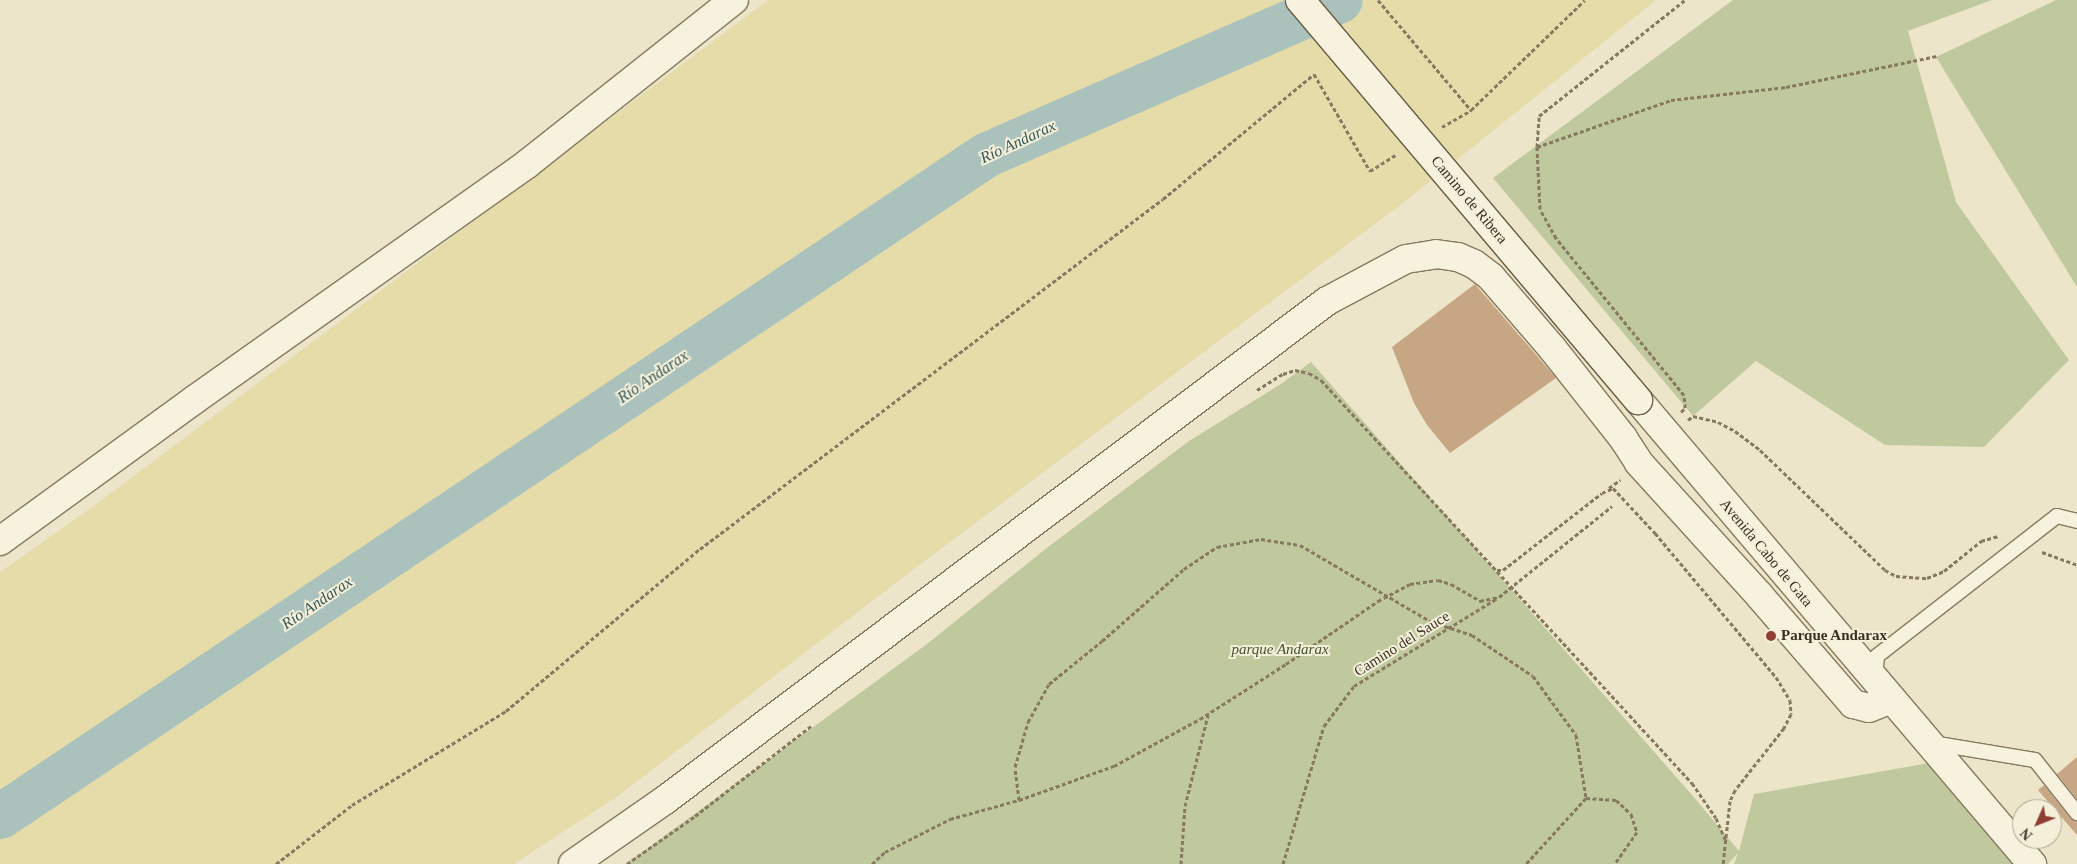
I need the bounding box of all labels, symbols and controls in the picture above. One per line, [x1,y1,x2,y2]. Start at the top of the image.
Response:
water label: Río Andarax [977,116,1059,168]
street label: Camino de Ribera [1427,152,1511,248]
water label: Río Andarax [614,346,692,408]
street label: Avenida Cabo de Gata [1716,495,1816,611]
water label: Río Andarax [278,572,356,634]
street label: Camino del Sauce [1351,607,1453,681]
place label: Parque Andarax [1781,627,1888,645]
marker: Parque Andarax [1765,630,1777,642]
park label: parque Andarax [1231,641,1329,659]
north arrow [2012,799,2062,849]
text: N [2018,825,2035,843]

